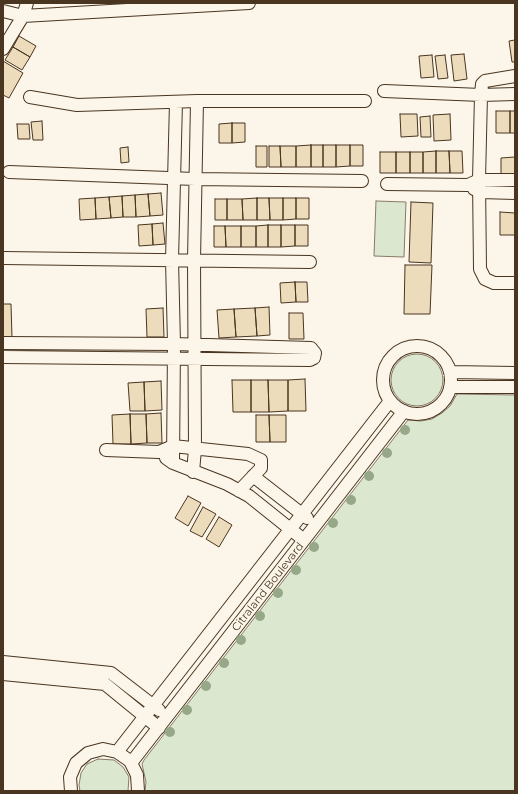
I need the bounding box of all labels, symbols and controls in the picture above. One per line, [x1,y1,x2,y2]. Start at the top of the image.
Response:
street label: Citraland Boulevard [229,540,307,634]

